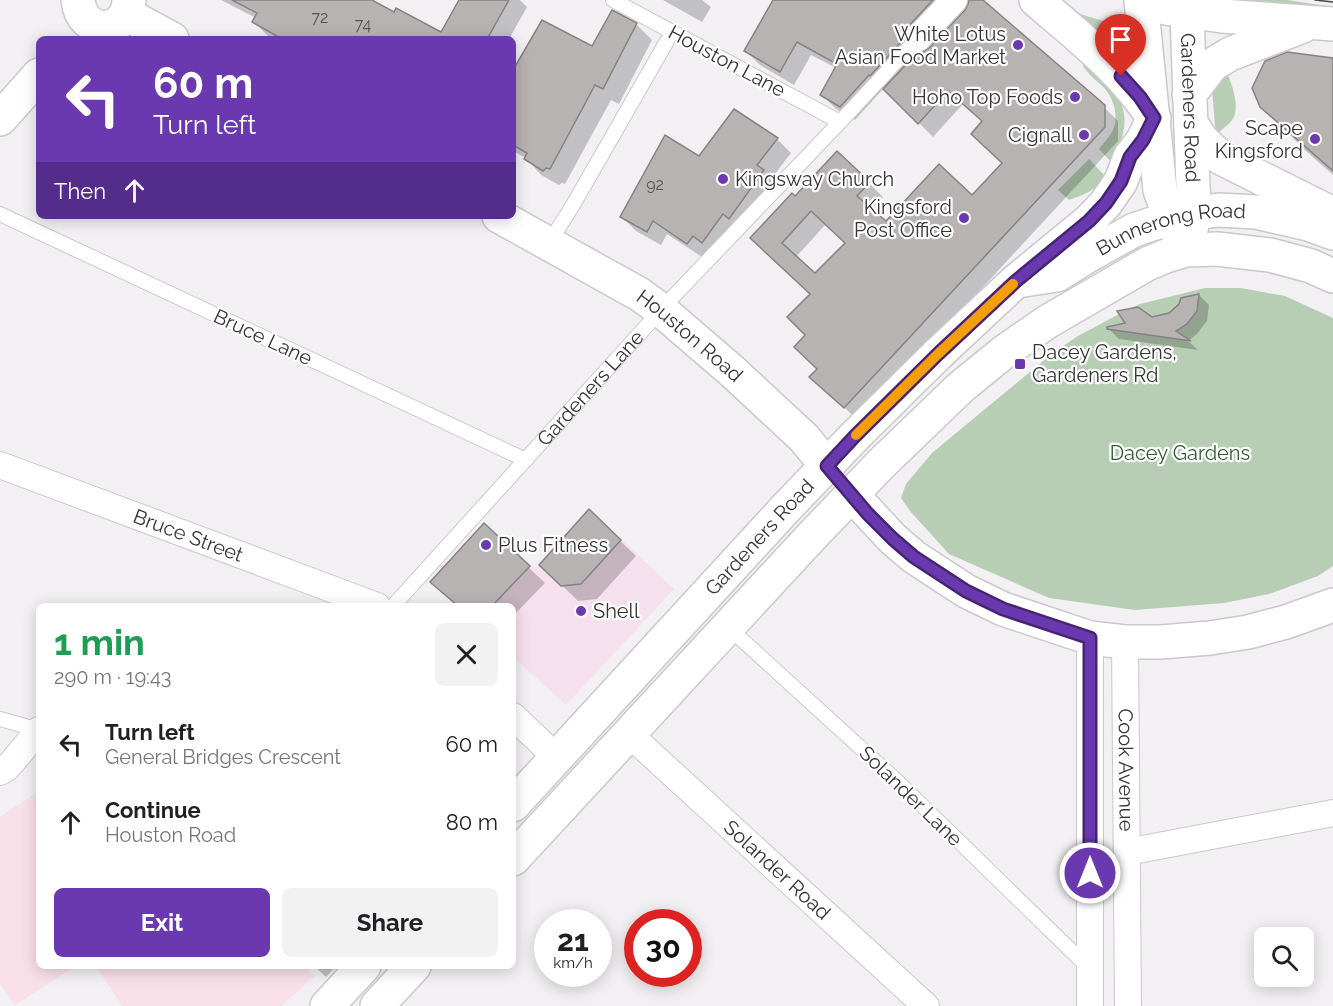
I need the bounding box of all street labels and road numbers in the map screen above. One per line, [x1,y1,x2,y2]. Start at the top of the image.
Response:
street label: Houston Lane [664,20,790,102]
street label: Gardeners Road [1176,33,1205,183]
street label: Bunnerong Road [1092,198,1246,261]
street label: Houston Road [632,284,748,387]
street label: Bruce Lane [210,304,316,370]
street label: Gardeners Lane [532,325,649,451]
street label: Gardeners Road [700,474,819,600]
street label: Bruce Street [130,504,247,567]
street label: Cook Avenue [1114,708,1139,832]
street label: Solander Lane [855,741,968,851]
street label: Solander Road [719,815,835,925]

